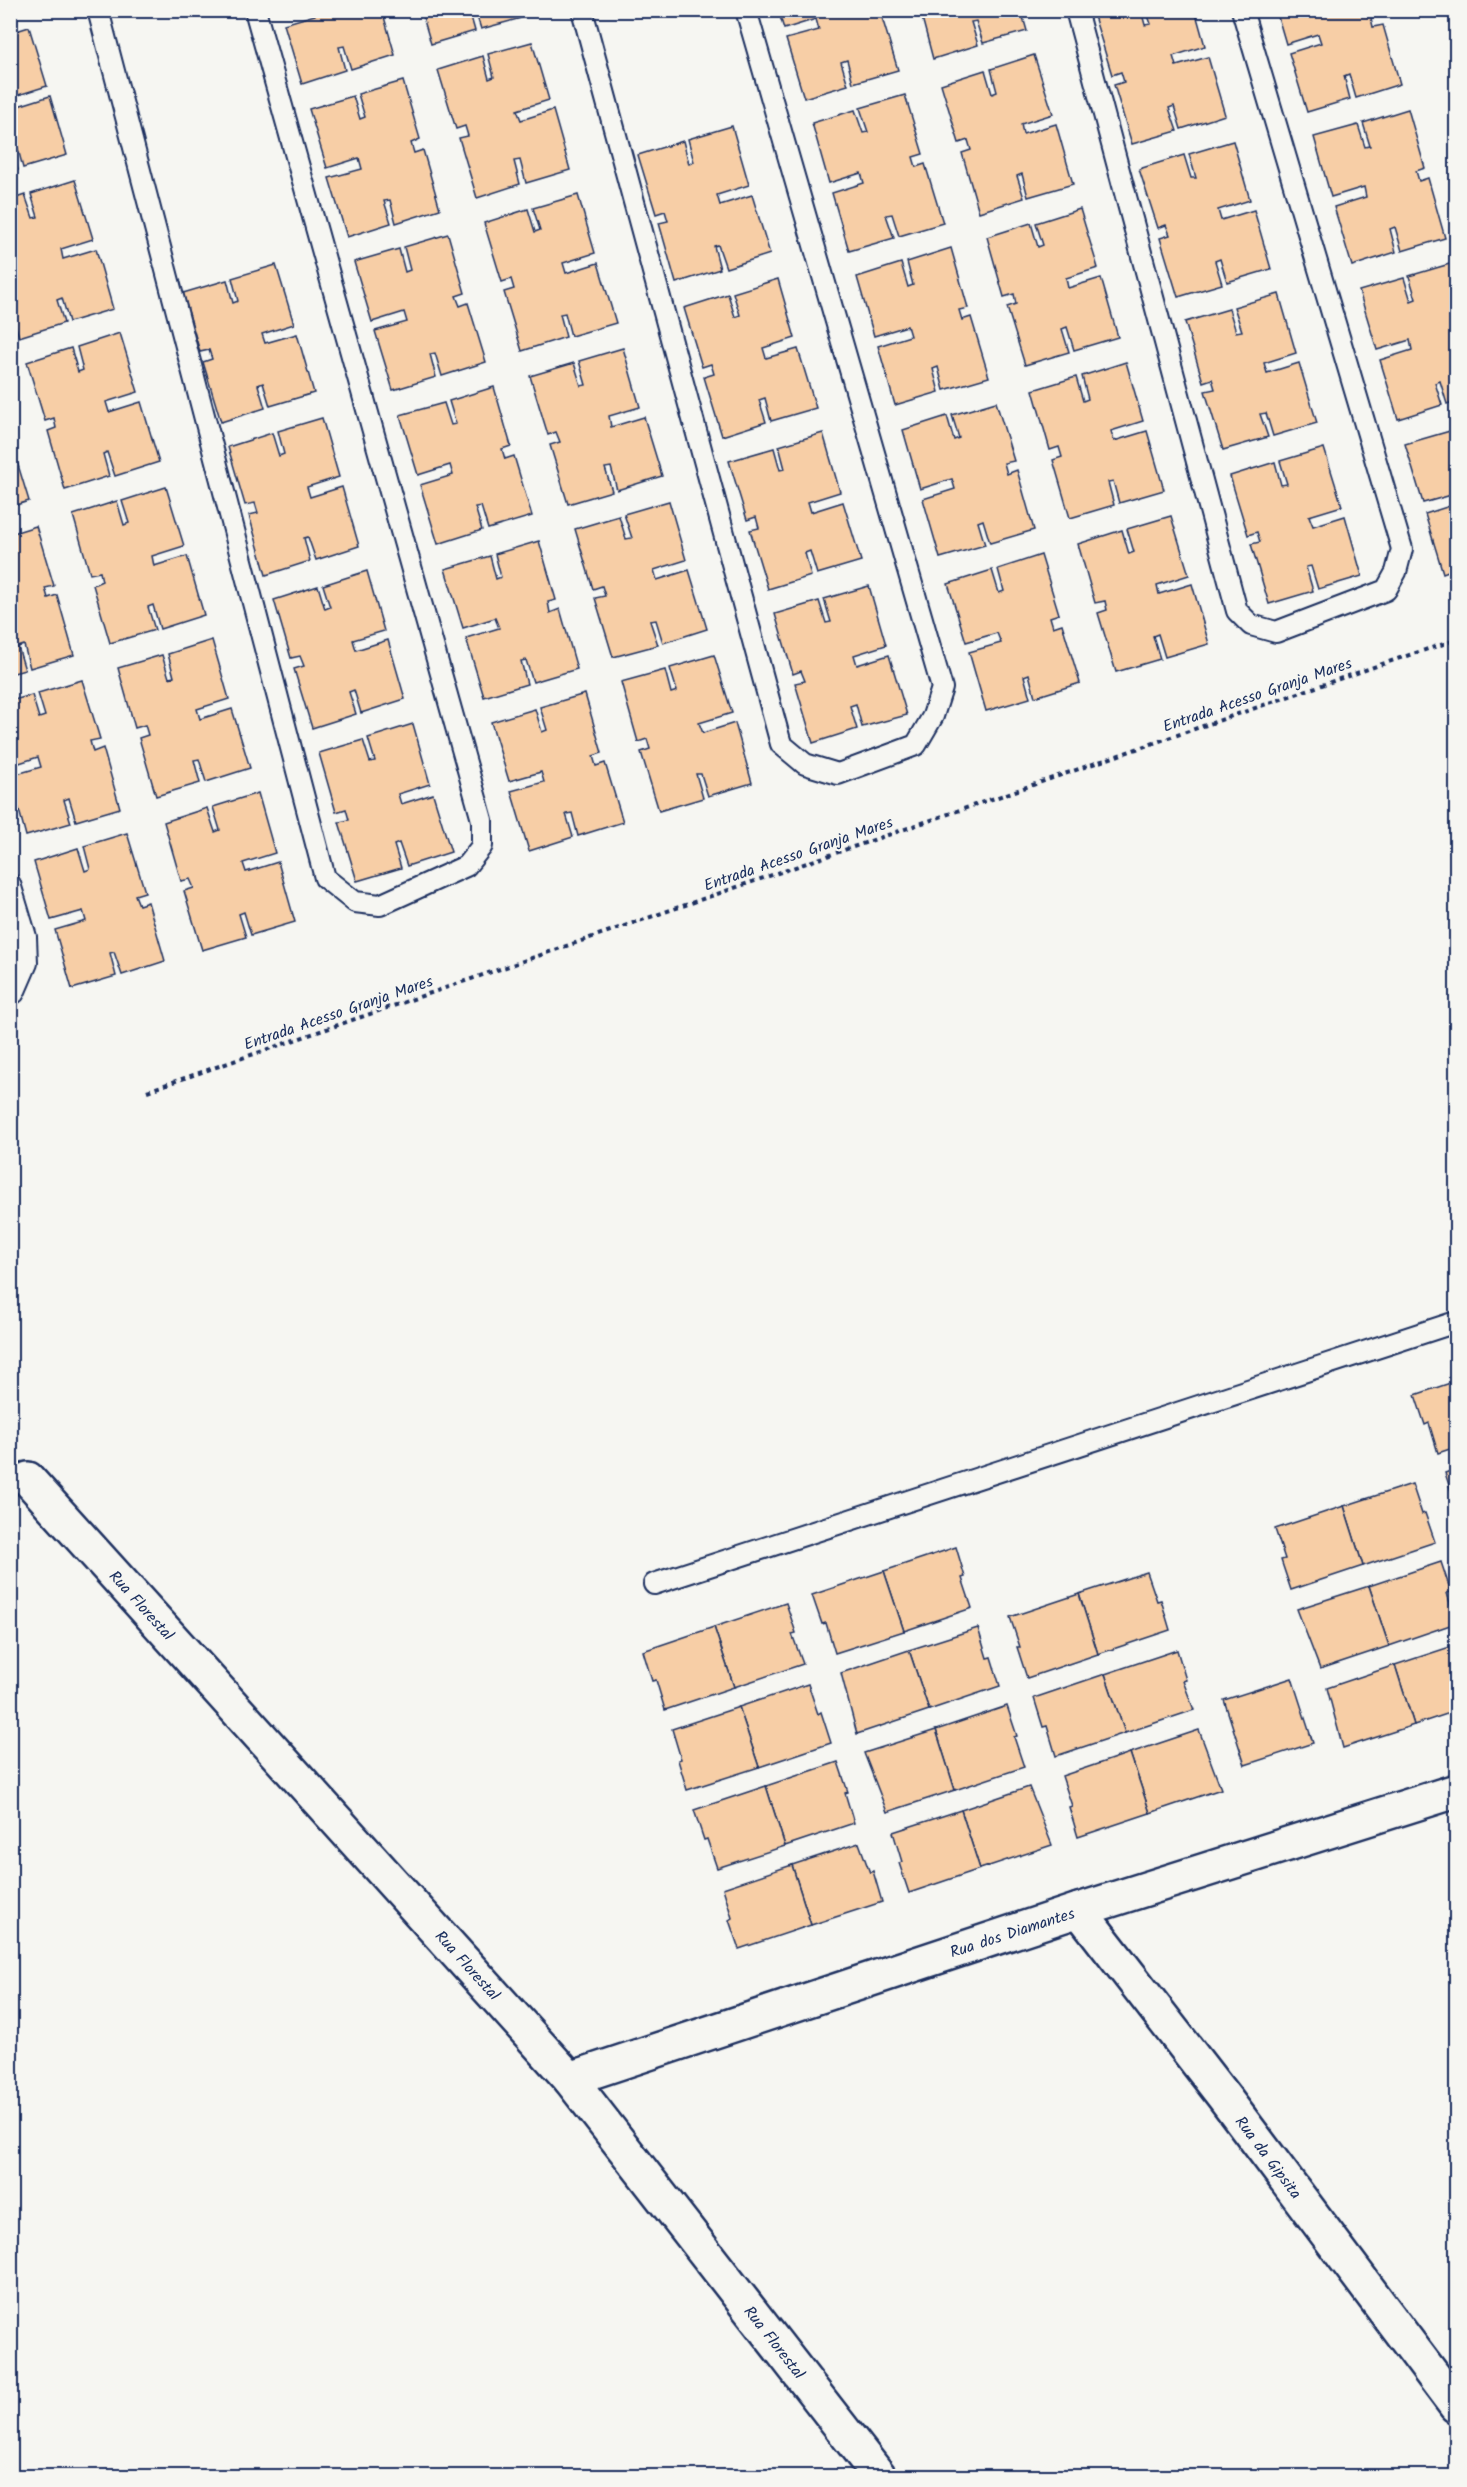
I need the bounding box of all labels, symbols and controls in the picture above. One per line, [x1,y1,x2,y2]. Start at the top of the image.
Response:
street label: Entrada Acesso Granja Mares [1159,651,1356,740]
street label: Entrada Acesso Granja Mares [700,810,897,899]
street label: Entrada Acesso Granja Mares [240,969,437,1058]
street label: Rua Florestal [102,1565,179,1647]
street label: Rua dos Diamantes [947,1901,1078,1965]
street label: Rua Florestal [428,1925,505,2007]
street label: Rua da Gipsita [1228,2111,1307,2205]
street label: Rua Florestal [737,2301,811,2385]

